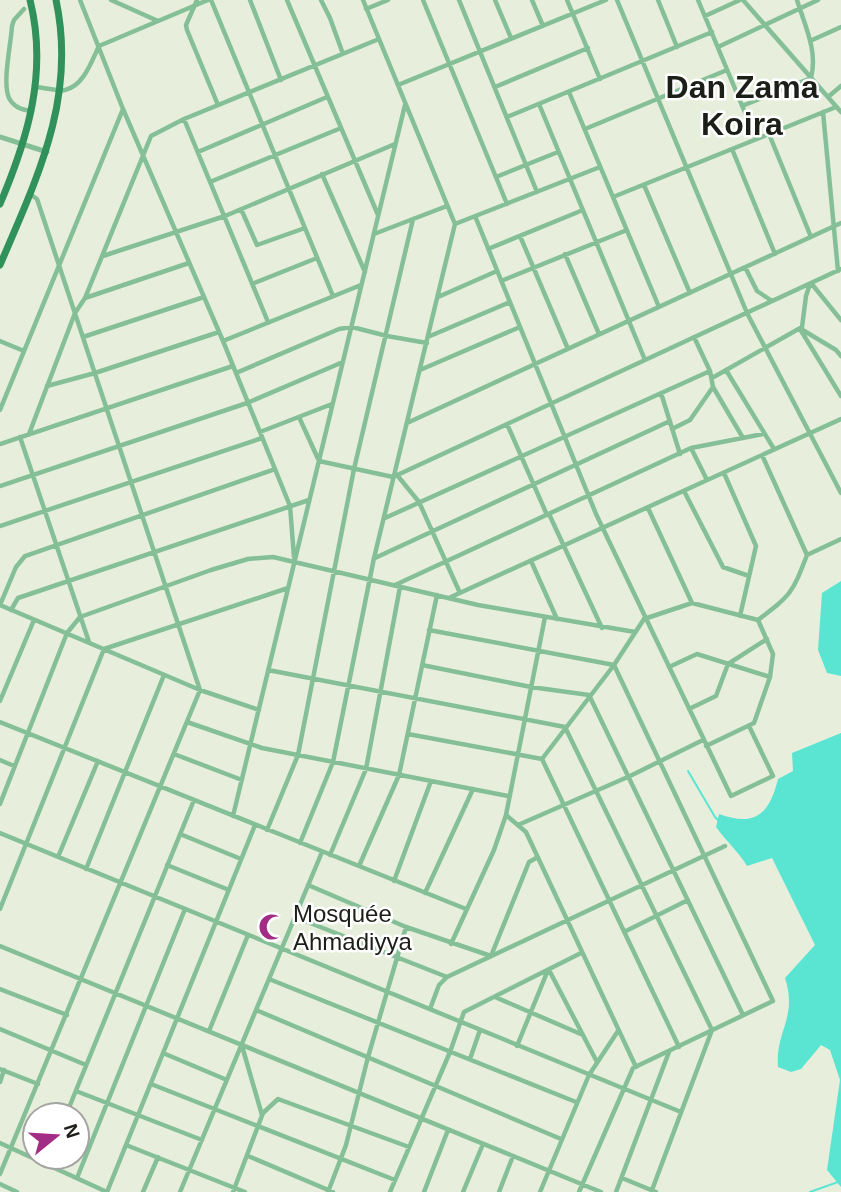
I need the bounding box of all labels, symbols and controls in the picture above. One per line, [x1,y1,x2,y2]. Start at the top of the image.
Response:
district label: Dan Zama Koira [666,69,819,142]
place label: Mosquée Ahmadiyya [293,900,412,955]
mosque icon: Mosquée Ahmadiyya [257,912,287,942]
north arrow [21,1101,91,1171]
text: N [60,1121,84,1141]

